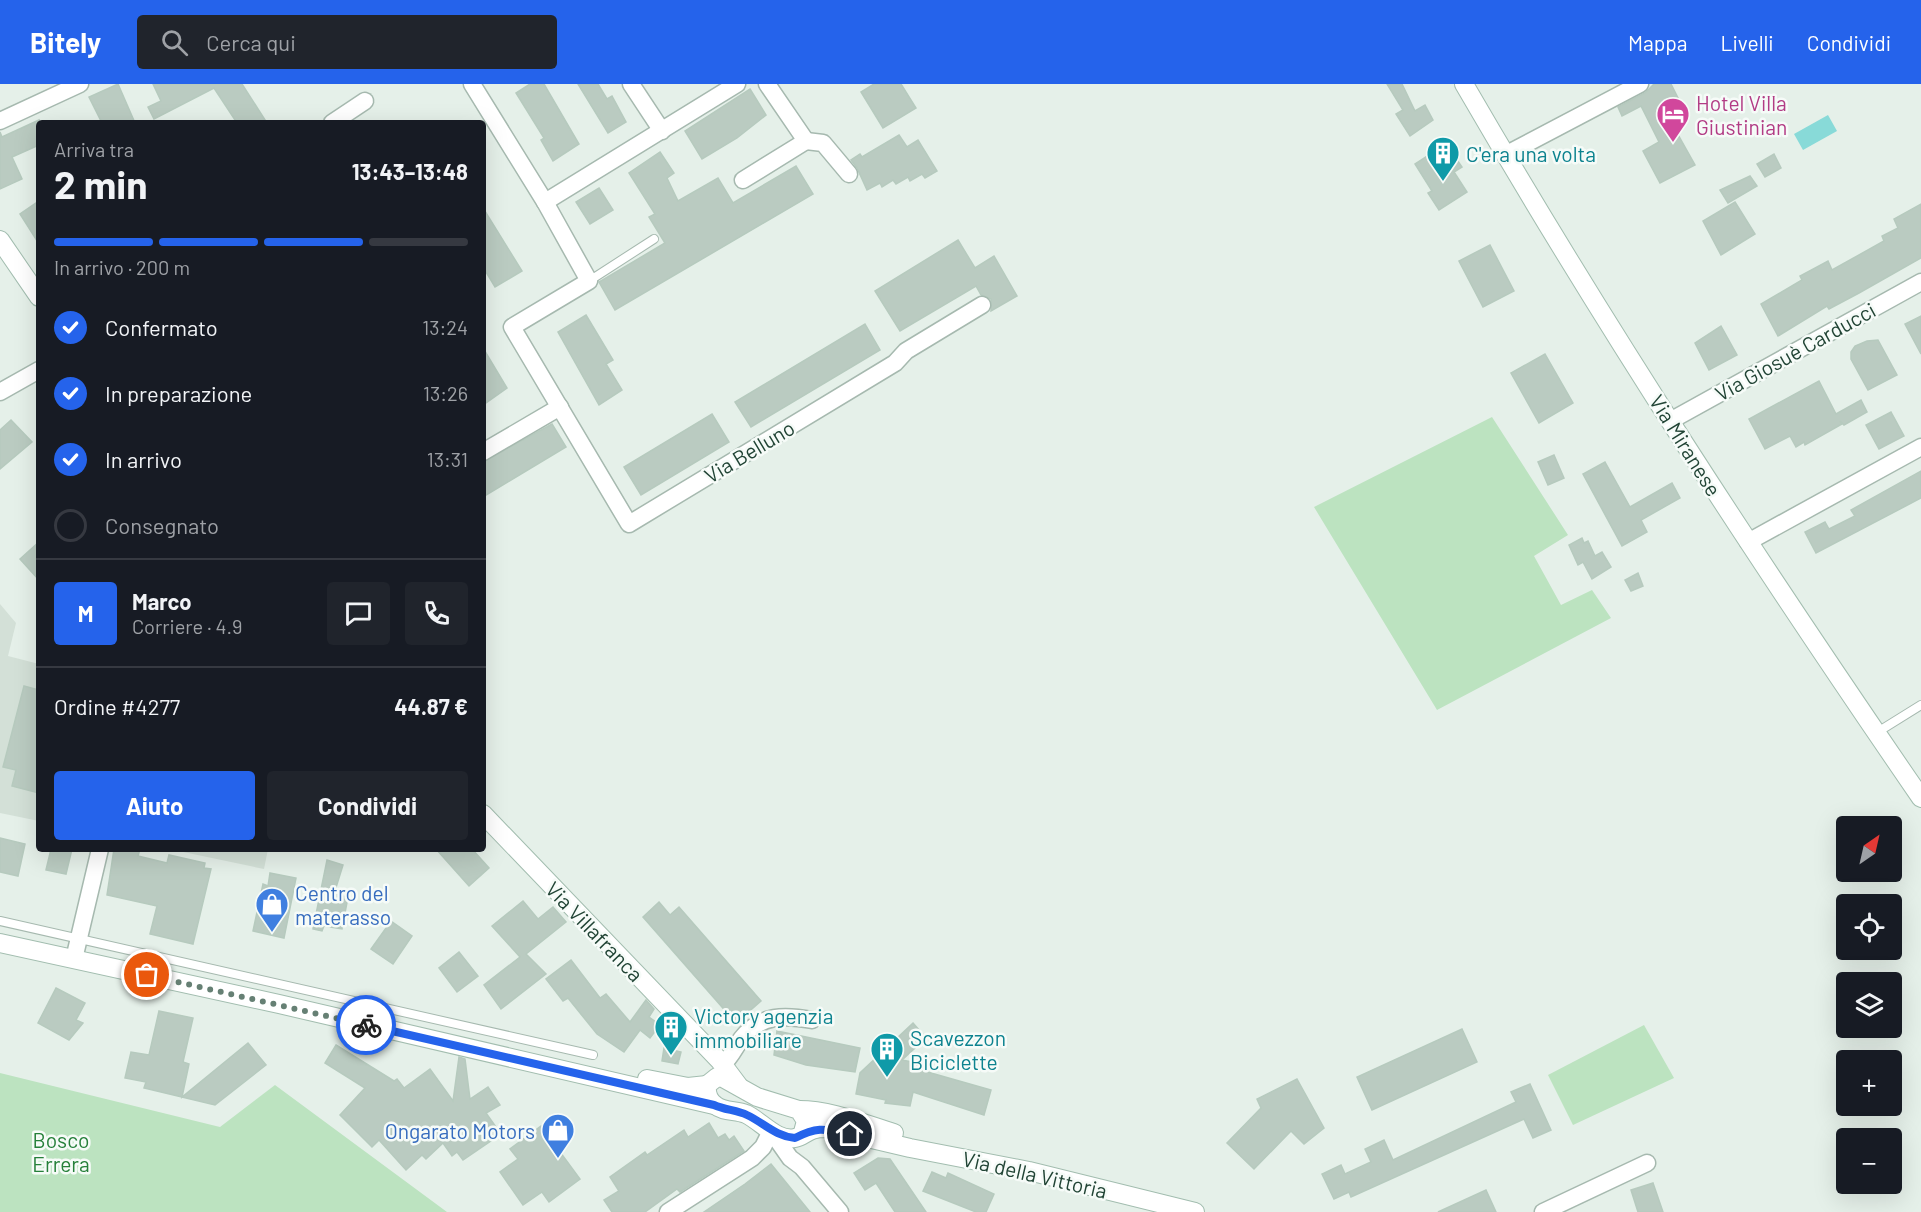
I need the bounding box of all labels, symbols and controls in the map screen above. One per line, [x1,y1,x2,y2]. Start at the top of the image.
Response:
search box [137,15,557,69]
text: Bitely [30,25,101,59]
icon: search [158,26,191,59]
text: Cerca qui [206,29,296,55]
text: Mappa [1628,30,1688,55]
text: Livelli [1721,30,1774,55]
text: Condividi [1807,30,1891,55]
place label: Hotel Villa Giustinian [1696,90,1787,139]
hotel icon: Hotel Villa Giustinian [1655,96,1691,143]
building icon: C'era una volta [1425,135,1461,182]
text: Arriva tra [54,137,134,161]
place label: C'era una volta [1466,141,1596,166]
text: 13:43–13:48 [352,158,468,184]
text: 2 min [54,160,147,207]
text: In arrivo · 200 m [54,255,190,279]
street label: Via Giosuè Carducci [1710,296,1880,406]
icon: check [54,311,87,344]
text: Confermato [105,314,218,340]
text: 13:24 [422,315,468,339]
icon: check [54,377,87,410]
text: In preparazione [105,380,252,406]
text: 13:26 [423,381,468,405]
street label: Via Miranese [1645,390,1727,500]
street label: Via Belluno [699,414,799,488]
icon: check [54,443,87,476]
text: In arrivo [105,446,182,472]
text: 13:31 [427,447,468,471]
text: Consegnato [105,512,219,538]
button: chat [327,582,390,645]
button: phone [405,582,468,645]
text: Marco [132,588,191,614]
text: M [78,600,93,626]
text: Corriere · 4.9 [132,614,242,638]
text: Ordine #4277 [54,693,180,719]
text: 44.87 € [394,693,468,719]
button: Aiuto [54,771,255,840]
button: Condividi [267,771,468,840]
north arrow [1836,816,1902,882]
map controls [1836,816,1902,1194]
street label: Via Villafranca [541,876,649,986]
place label: Centro del materasso [295,880,391,929]
shop icon: Centro del materasso [254,886,290,933]
button: locate [1836,894,1902,960]
pin [121,949,172,1000]
icon: bag [130,958,163,991]
button: layers [1836,972,1902,1038]
courier [336,995,396,1055]
place label: Victory agenzia immobiliare [694,1003,833,1052]
icon: bike [350,1009,383,1042]
building icon: Victory agenzia immobiliare [653,1009,689,1056]
place label: Scavezzon Biciclette [910,1025,1006,1074]
building icon: Scavezzon Biciclette [869,1031,905,1078]
button: + [1836,1050,1902,1116]
pin [824,1108,875,1159]
shop icon: Ongarato Motors [540,1112,576,1159]
icon: home [833,1117,866,1150]
place label: Ongarato Motors [385,1118,535,1143]
park label: Bosco Errera [32,1127,90,1176]
button: − [1836,1128,1902,1194]
street label: Via della Vittoria [960,1145,1110,1203]

